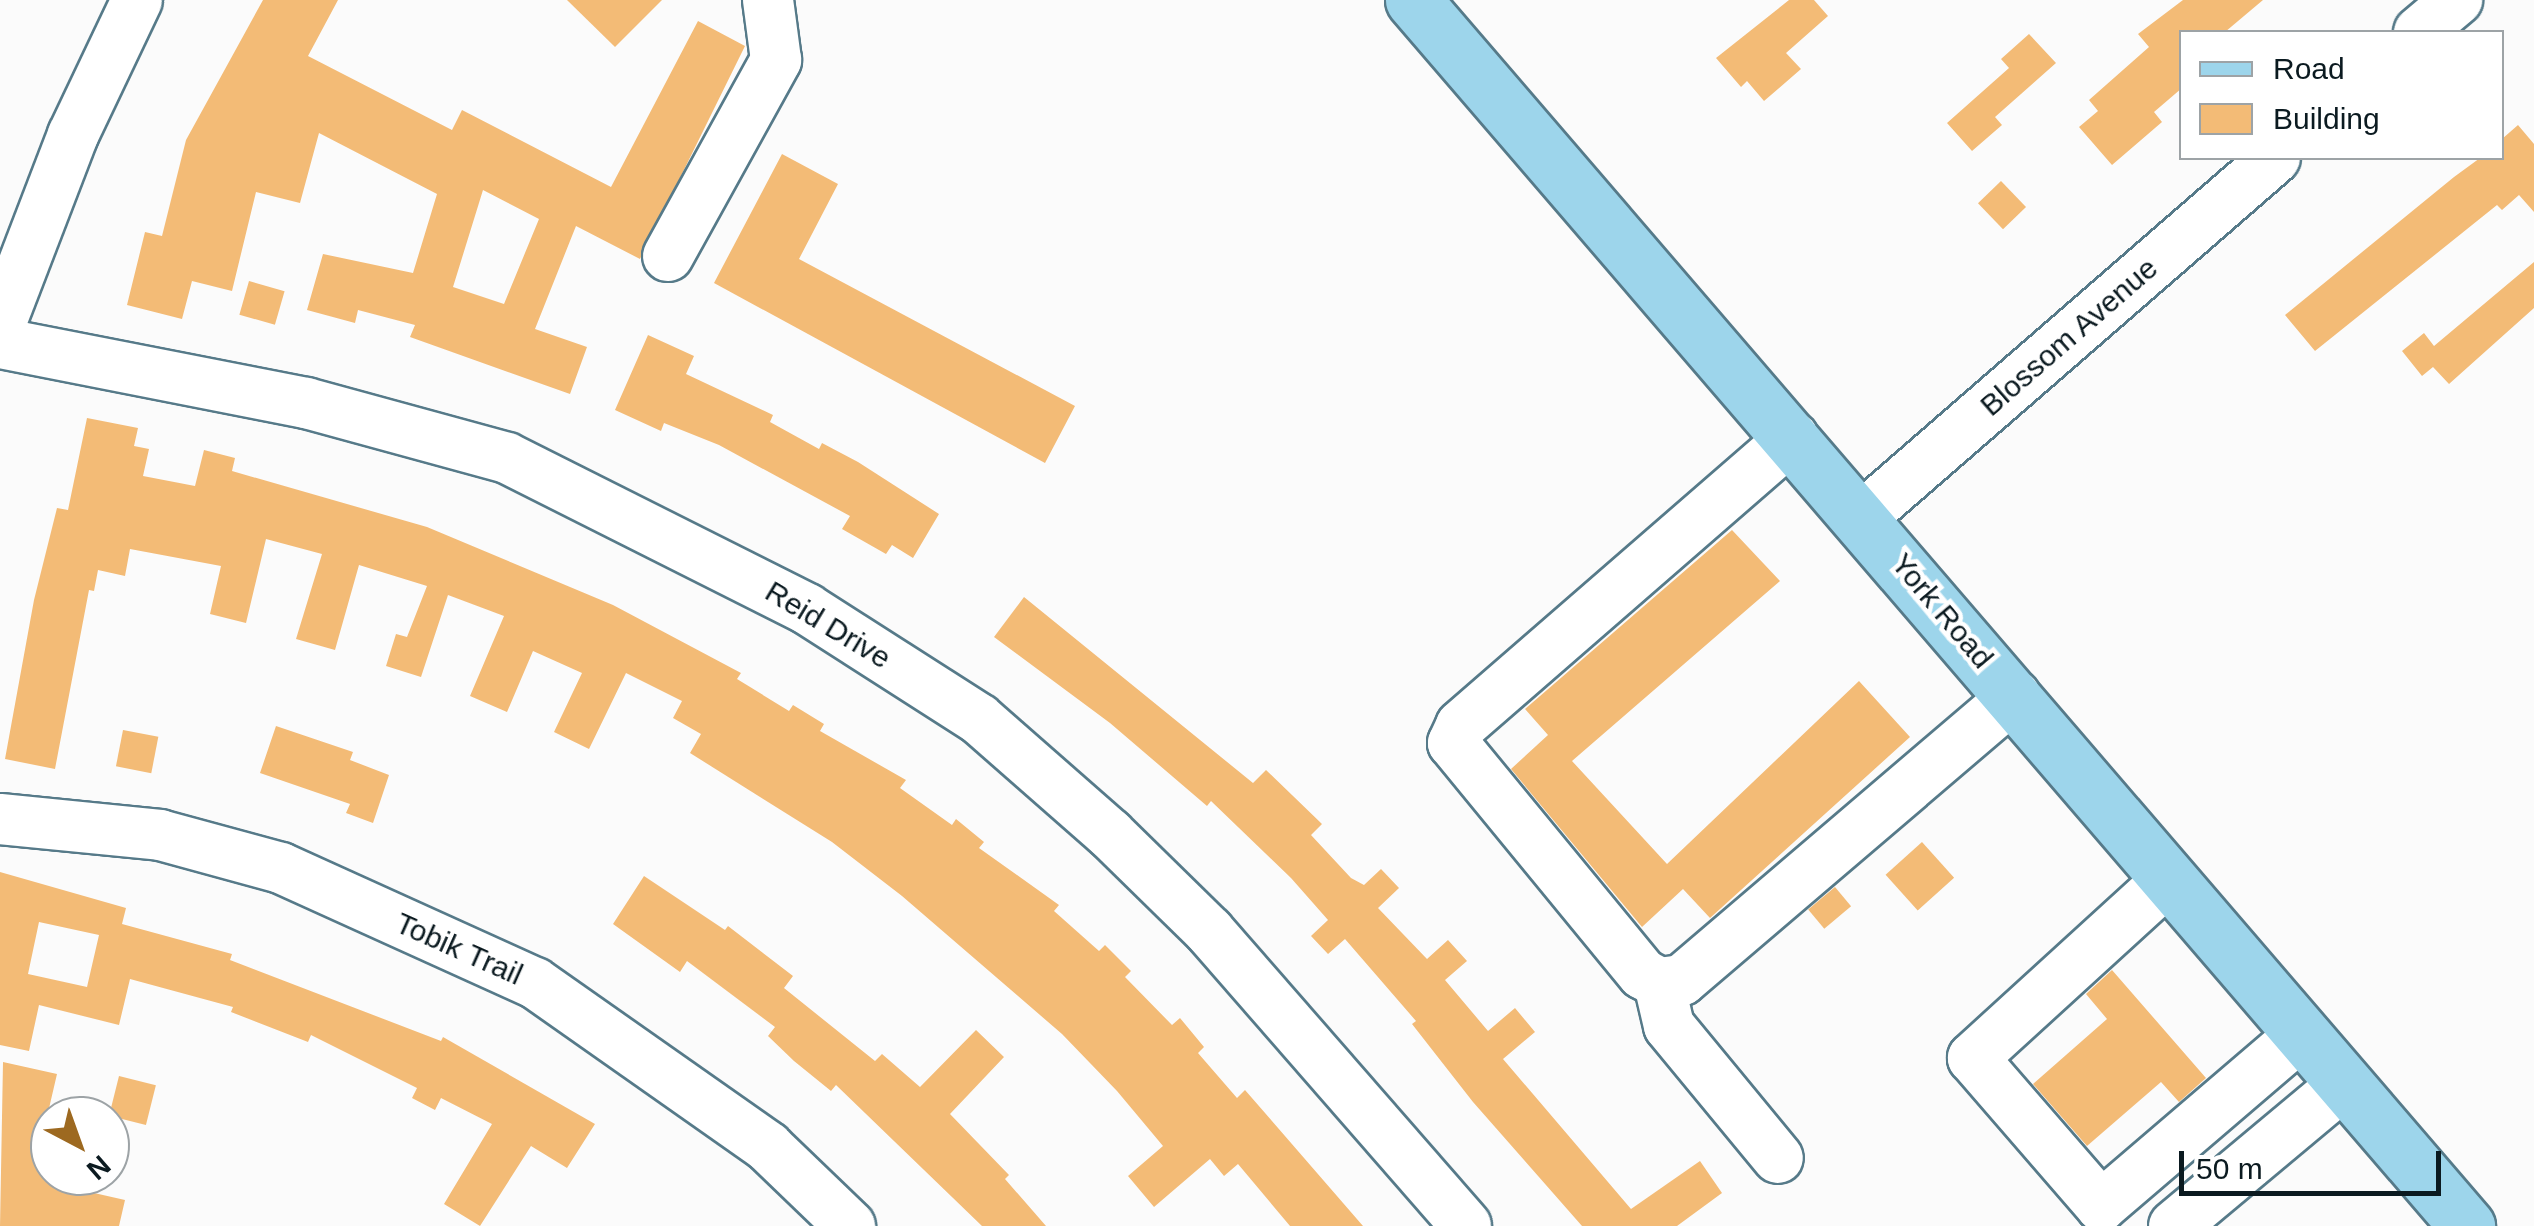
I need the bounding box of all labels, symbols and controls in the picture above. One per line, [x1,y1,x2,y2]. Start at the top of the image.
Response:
legend [2179,30,2504,160]
text: Road [2273,52,2345,85]
text: Building [2273,102,2380,135]
street label: Blossom Avenue [1972,250,2166,424]
street label: York Road [1884,546,2000,676]
street label: Reid Drive [759,574,897,676]
street label: Tobik Trail [390,905,528,993]
north arrow [30,1096,130,1196]
scale bar [2184,1131,2446,1193]
text: N [81,1149,117,1186]
text: 50 m [2196,1152,2263,1185]

